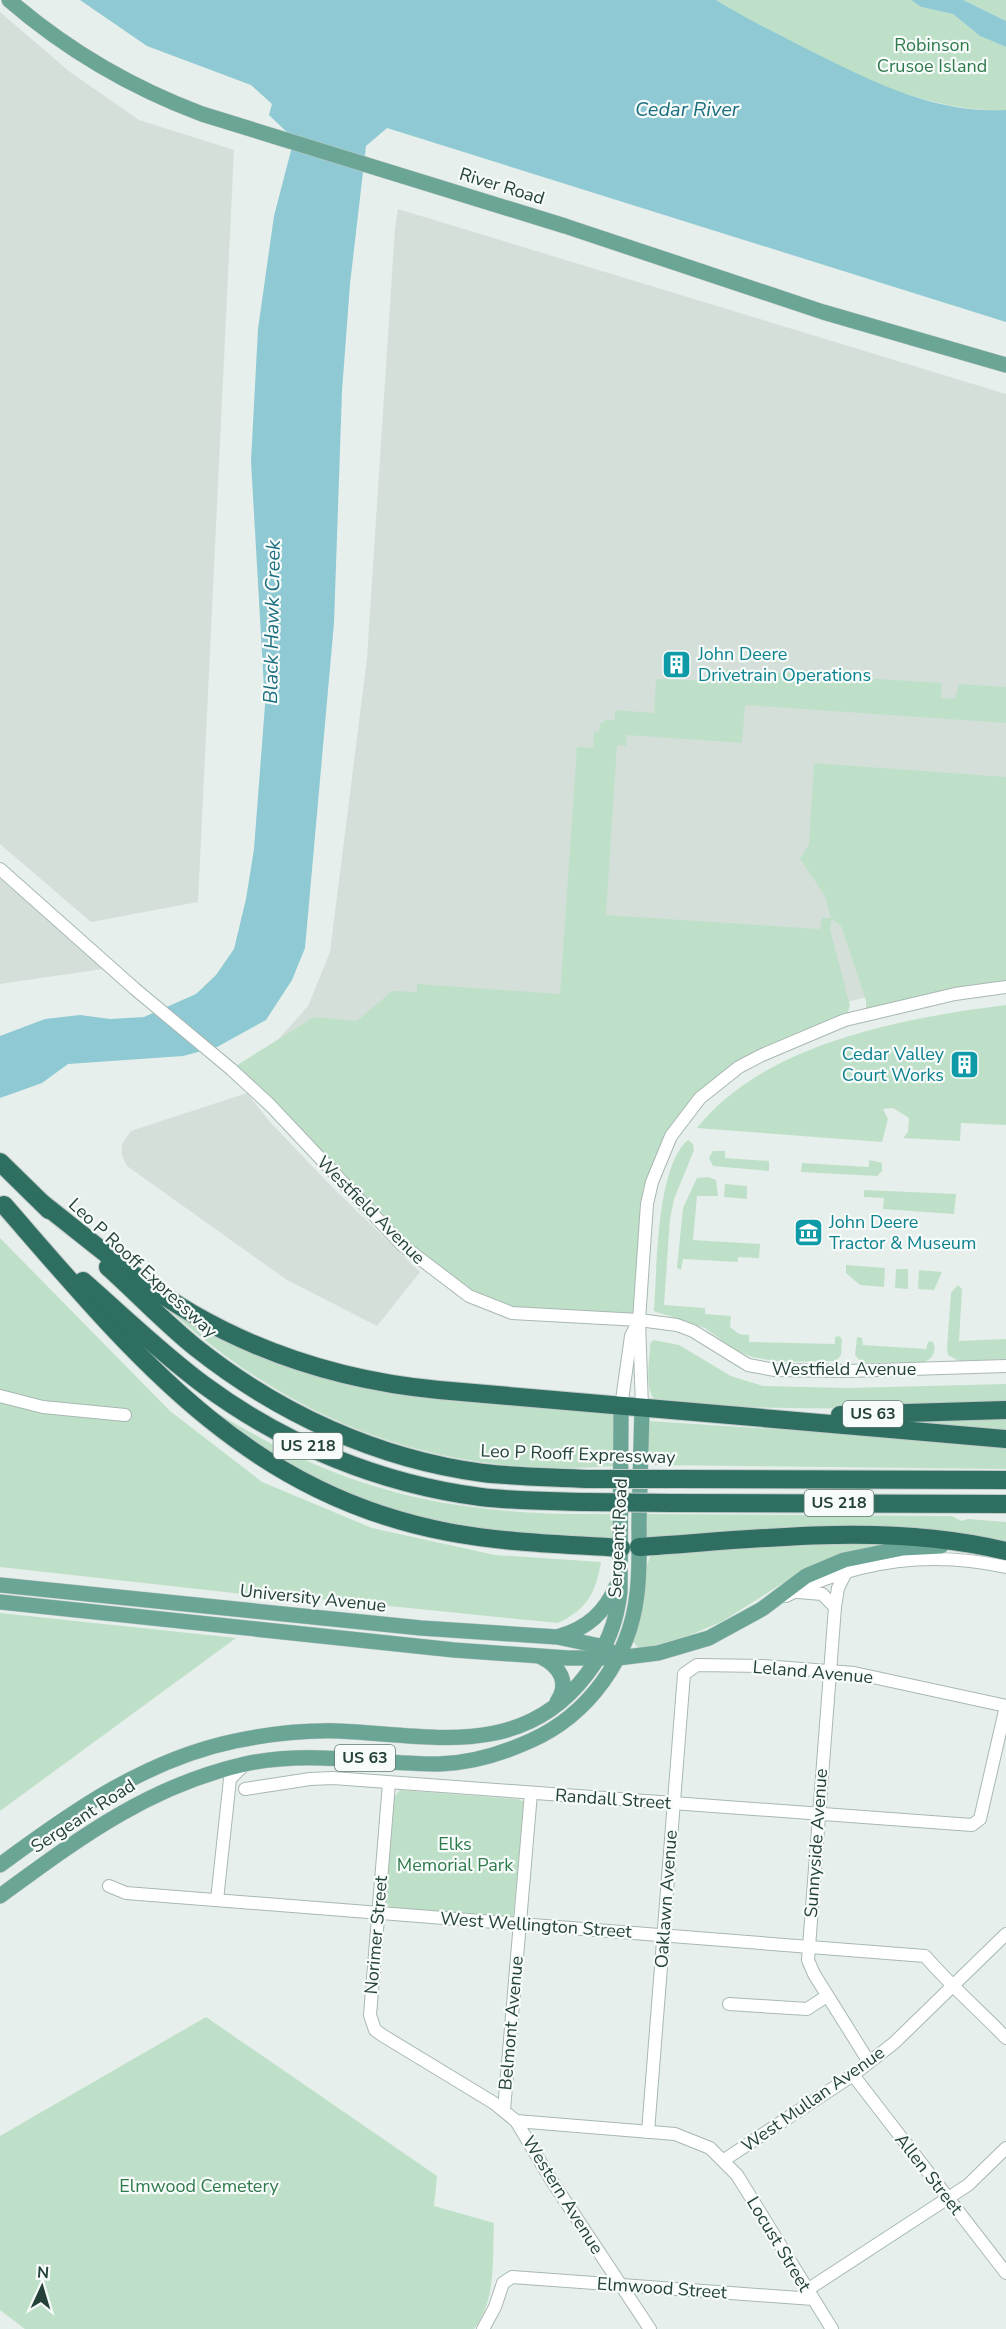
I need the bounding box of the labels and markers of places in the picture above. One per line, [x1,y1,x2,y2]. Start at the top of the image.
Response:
place label: John Deere Drivetrain Operations [697,642,871,687]
building icon: John Deere Drivetrain Operations [661,648,693,680]
place label: Cedar Valley Court Works [842,1042,945,1087]
building icon: Cedar Valley Court Works [949,1048,981,1080]
place label: John Deere Tractor & Museum [828,1210,976,1255]
museum icon: John Deere Tractor & Museum [792,1216,824,1248]

